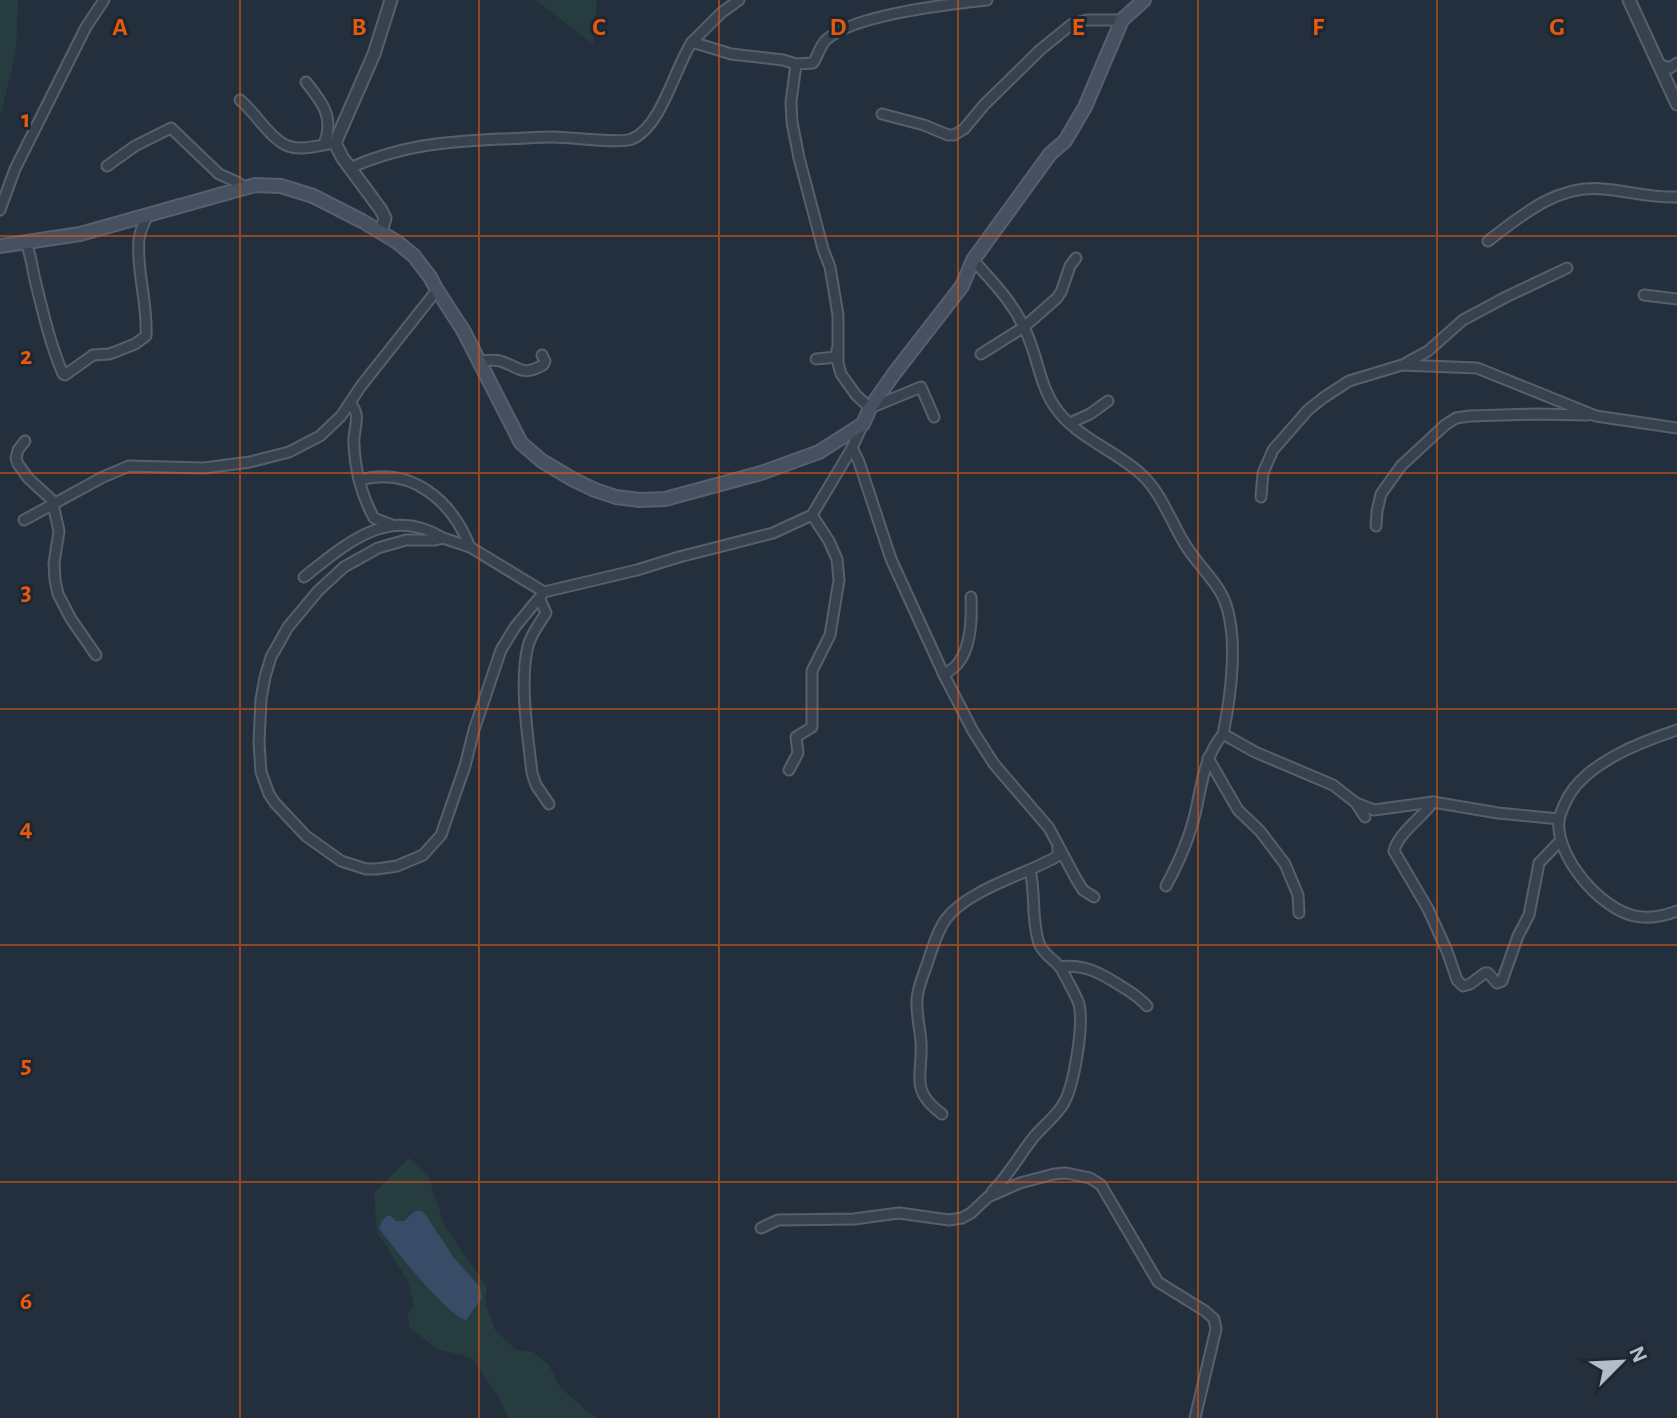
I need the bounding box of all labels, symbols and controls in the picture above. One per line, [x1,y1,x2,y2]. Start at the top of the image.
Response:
text: A [112,14,128,40]
text: B [351,14,367,40]
text: C [592,14,606,40]
text: D [829,14,847,40]
text: E [1071,14,1085,40]
text: F [1312,14,1325,40]
text: G [1549,14,1565,40]
text: 1 [21,106,31,132]
text: 2 [20,343,32,369]
text: 3 [20,579,32,605]
text: 4 [19,815,33,841]
text: 5 [20,1052,32,1078]
text: 6 [20,1288,32,1314]
north arrow [1581,1322,1661,1402]
text: N [1625,1343,1652,1366]

